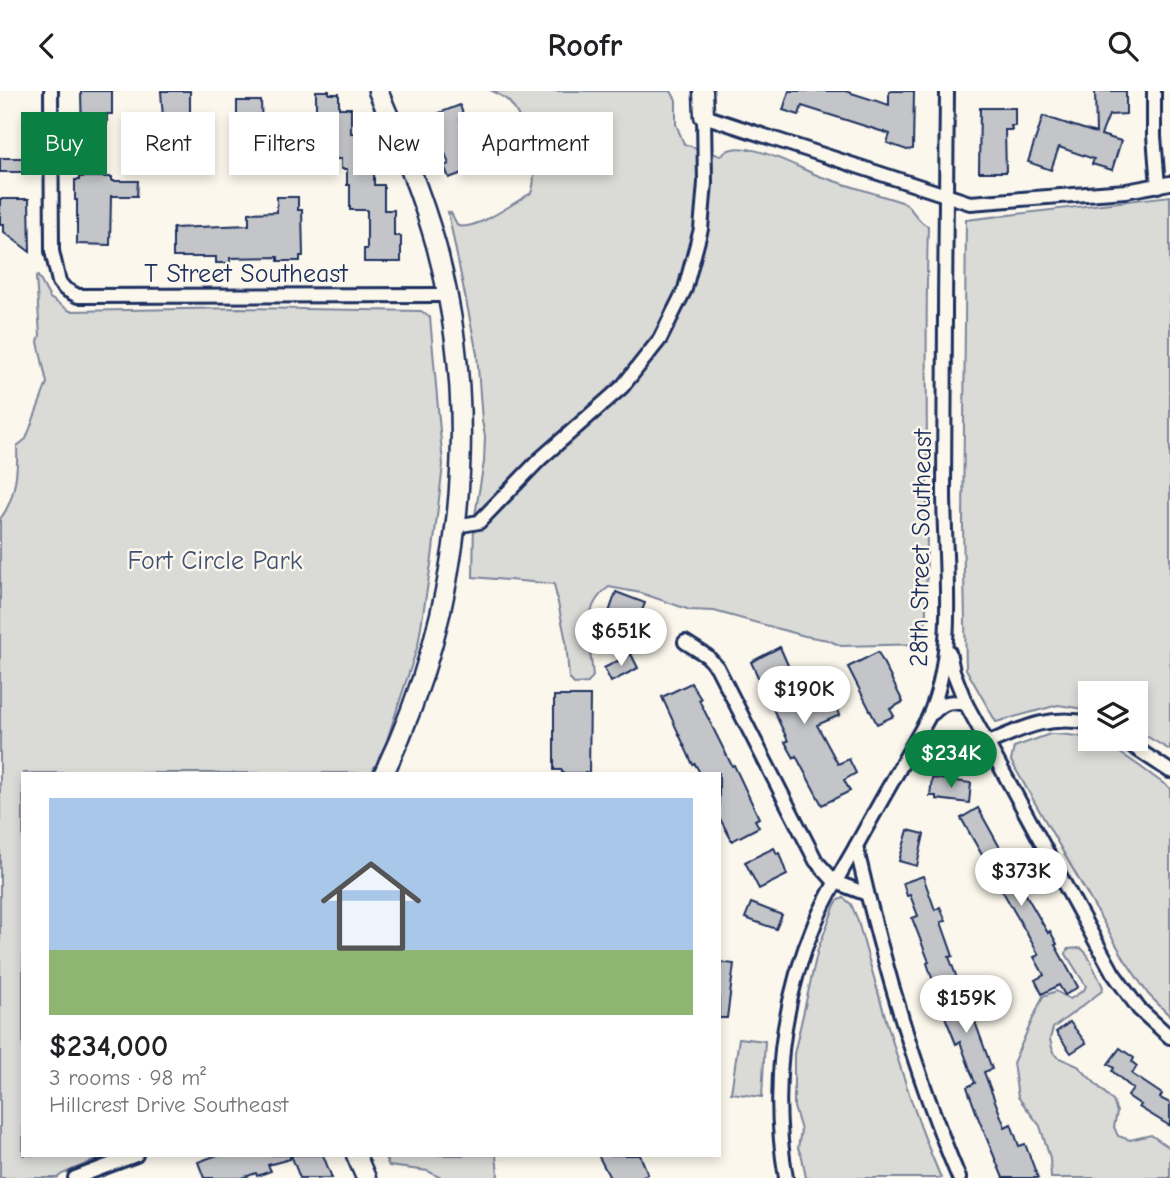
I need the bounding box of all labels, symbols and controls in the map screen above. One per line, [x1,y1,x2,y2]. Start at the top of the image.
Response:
icon: back [28,27,66,65]
text: Roofr [548,27,622,64]
icon: search [1104,27,1142,65]
chip: Buy [21,112,107,175]
chip: Rent [121,112,215,175]
chip: Filters [229,112,339,175]
chip: New [353,112,444,175]
chip: Apartment [458,112,613,175]
street label: T Street Southeast [144,259,349,289]
street label: 28th Street Southeast [904,427,938,667]
park label: Fort Circle Park [128,546,303,576]
pin: $651K [572,609,670,668]
text: $651K [591,617,651,644]
pin: $190K [755,667,853,726]
text: $190K [773,675,835,702]
map controls [1078,681,1148,751]
button: layers [1078,681,1148,751]
pin: $234K [902,731,1000,790]
text: $234K [921,739,981,766]
icon: home [308,843,434,969]
pin: $373K [972,849,1070,908]
text: $373K [991,857,1051,884]
pin: $159K [917,975,1015,1035]
text: $159K [936,984,996,1011]
text: $234,000 [49,1029,168,1064]
text: 3 rooms · 98 m² [49,1064,206,1091]
text: Hillcrest Drive Southeast [49,1091,288,1118]

